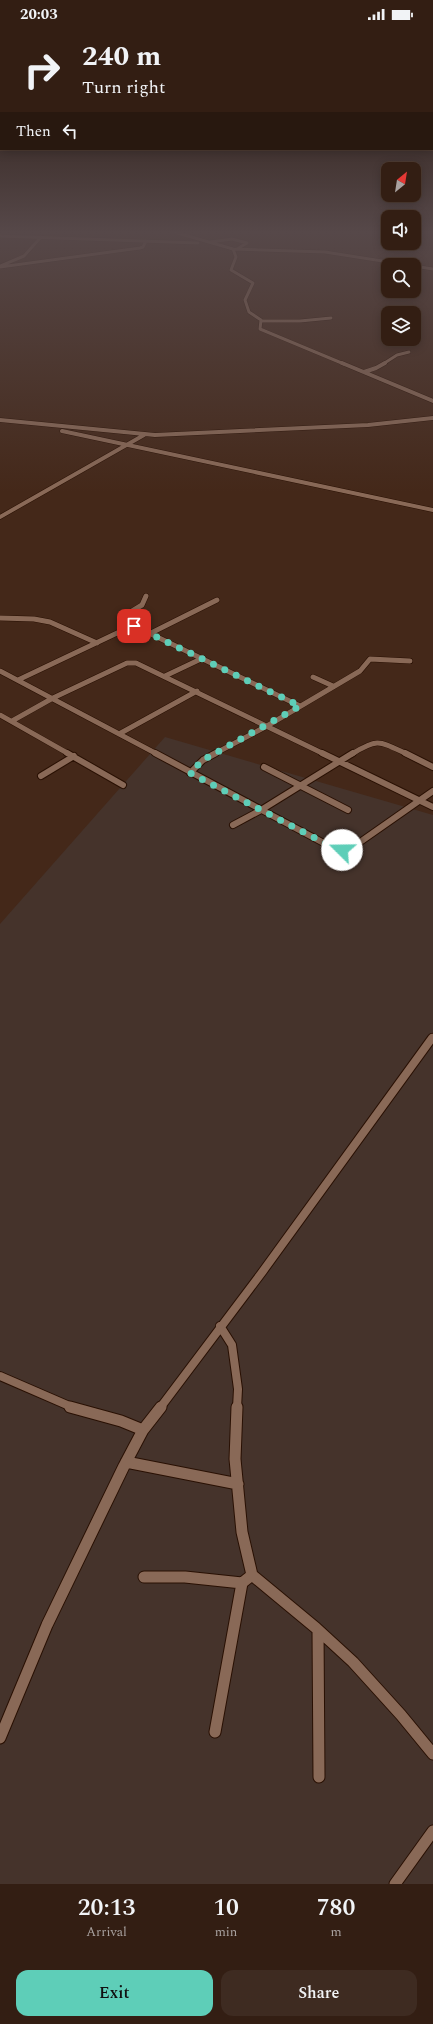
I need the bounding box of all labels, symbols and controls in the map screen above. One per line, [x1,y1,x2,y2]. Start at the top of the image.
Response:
text: 20:03 [20,3,58,26]
text: 240 m [82,35,161,78]
icon: right [16,44,68,96]
text: Turn right [82,74,165,101]
text: Then [16,120,51,143]
icon: left [59,120,81,142]
north arrow [381,162,421,202]
map controls [381,162,421,346]
button: sound [381,210,421,250]
button: search [381,258,421,298]
button: layers [381,306,421,346]
pin [117,609,151,643]
icon: arrive [123,615,145,637]
position arrow [321,829,363,871]
text: 20:13 [78,1890,135,1926]
text: 10 [213,1890,239,1926]
text: 780 [317,1890,355,1926]
text: Arrival [86,1922,127,1942]
text: min [215,1922,237,1942]
text: m [330,1922,342,1942]
button: Exit [16,1970,213,2016]
button: Share [221,1970,417,2016]

